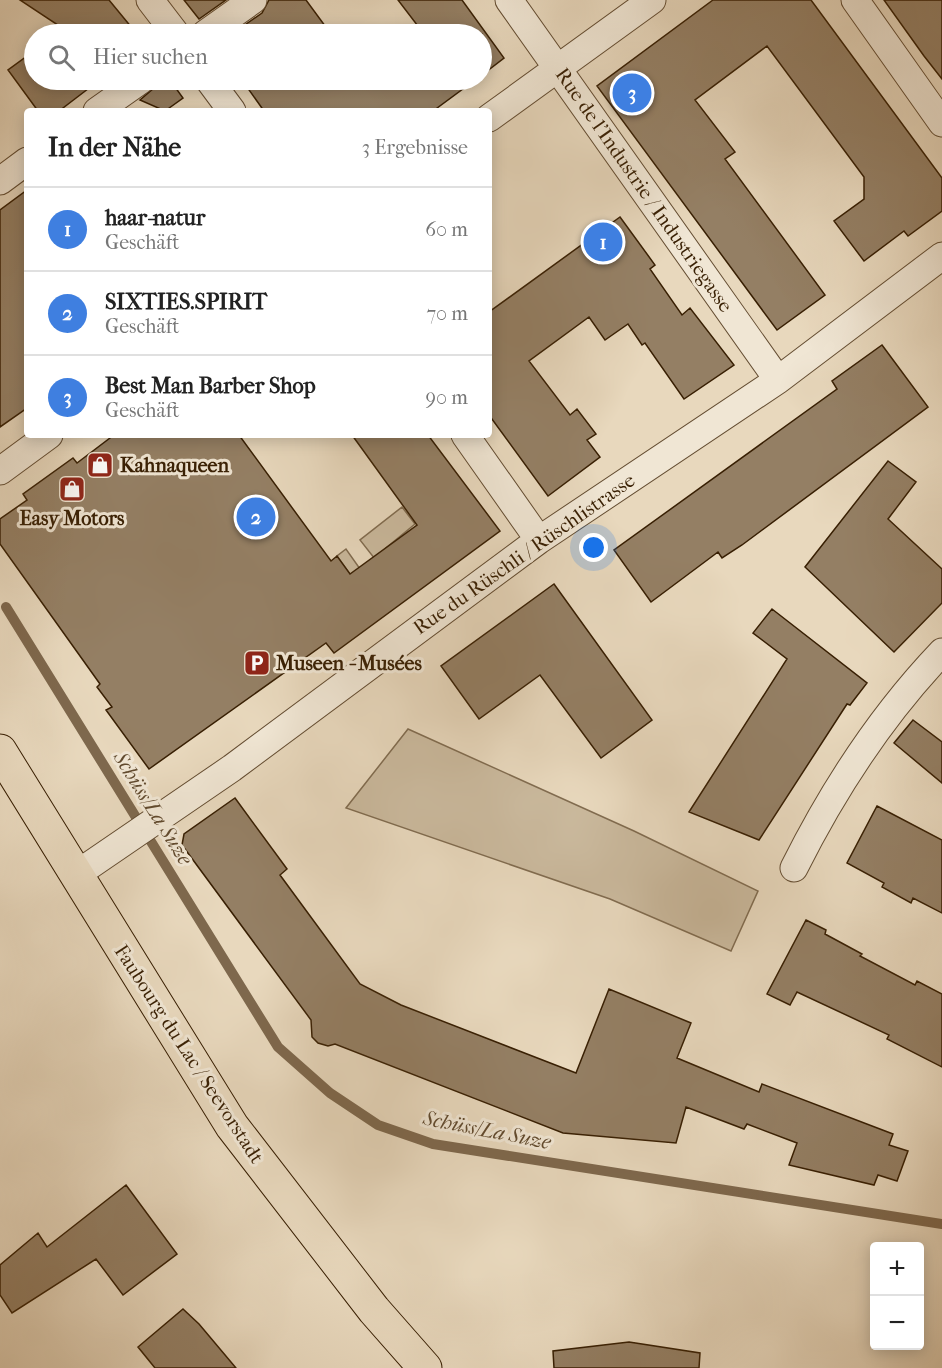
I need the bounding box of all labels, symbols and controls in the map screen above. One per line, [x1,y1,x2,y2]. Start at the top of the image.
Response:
search box [24,24,492,90]
icon: search [45,41,78,74]
text: Hier suchen [93,44,208,70]
street label: Rue de l'Industrie / Industriegasse [551,63,737,317]
pin: 3 [612,70,652,116]
text: In der Nähe [48,132,181,163]
text: 3 Ergebnisse [362,136,468,159]
text: haar-natur [105,205,205,231]
text: 1 [64,218,71,241]
text: 60 m [425,218,468,241]
pin: 1 [584,220,622,264]
text: Geschäft [105,231,179,254]
text: SIXTIES.SPIRIT [105,289,267,315]
text: 2 [62,302,73,325]
text: 70 m [426,302,468,325]
text: Geschäft [105,315,179,338]
text: Best Man Barber Shop [105,373,316,399]
text: 3 [63,386,72,409]
text: 90 m [426,386,468,409]
text: Geschäft [105,399,179,422]
shop icon: Kahnaqueen [85,450,115,480]
place label: Kahnaqueen [120,454,229,477]
street label: Rue du Rüschli / Rüschlistrasse [409,469,639,639]
shop icon: Easy Motors [57,474,87,504]
pin: 2 [236,494,276,540]
place label: Easy Motors [20,507,125,530]
your location [579,533,608,562]
parking icon: Museen - Musées [242,648,272,678]
place label: Museen - Musées [275,652,422,675]
water label: Schüss/La Suze [108,746,198,870]
street label: Faubourg du Lac / Seevorstadt [110,940,268,1168]
water label: Schüss/La Suze [420,1106,553,1154]
map controls [870,1242,924,1350]
button: + [870,1242,924,1296]
button: − [870,1296,924,1350]

